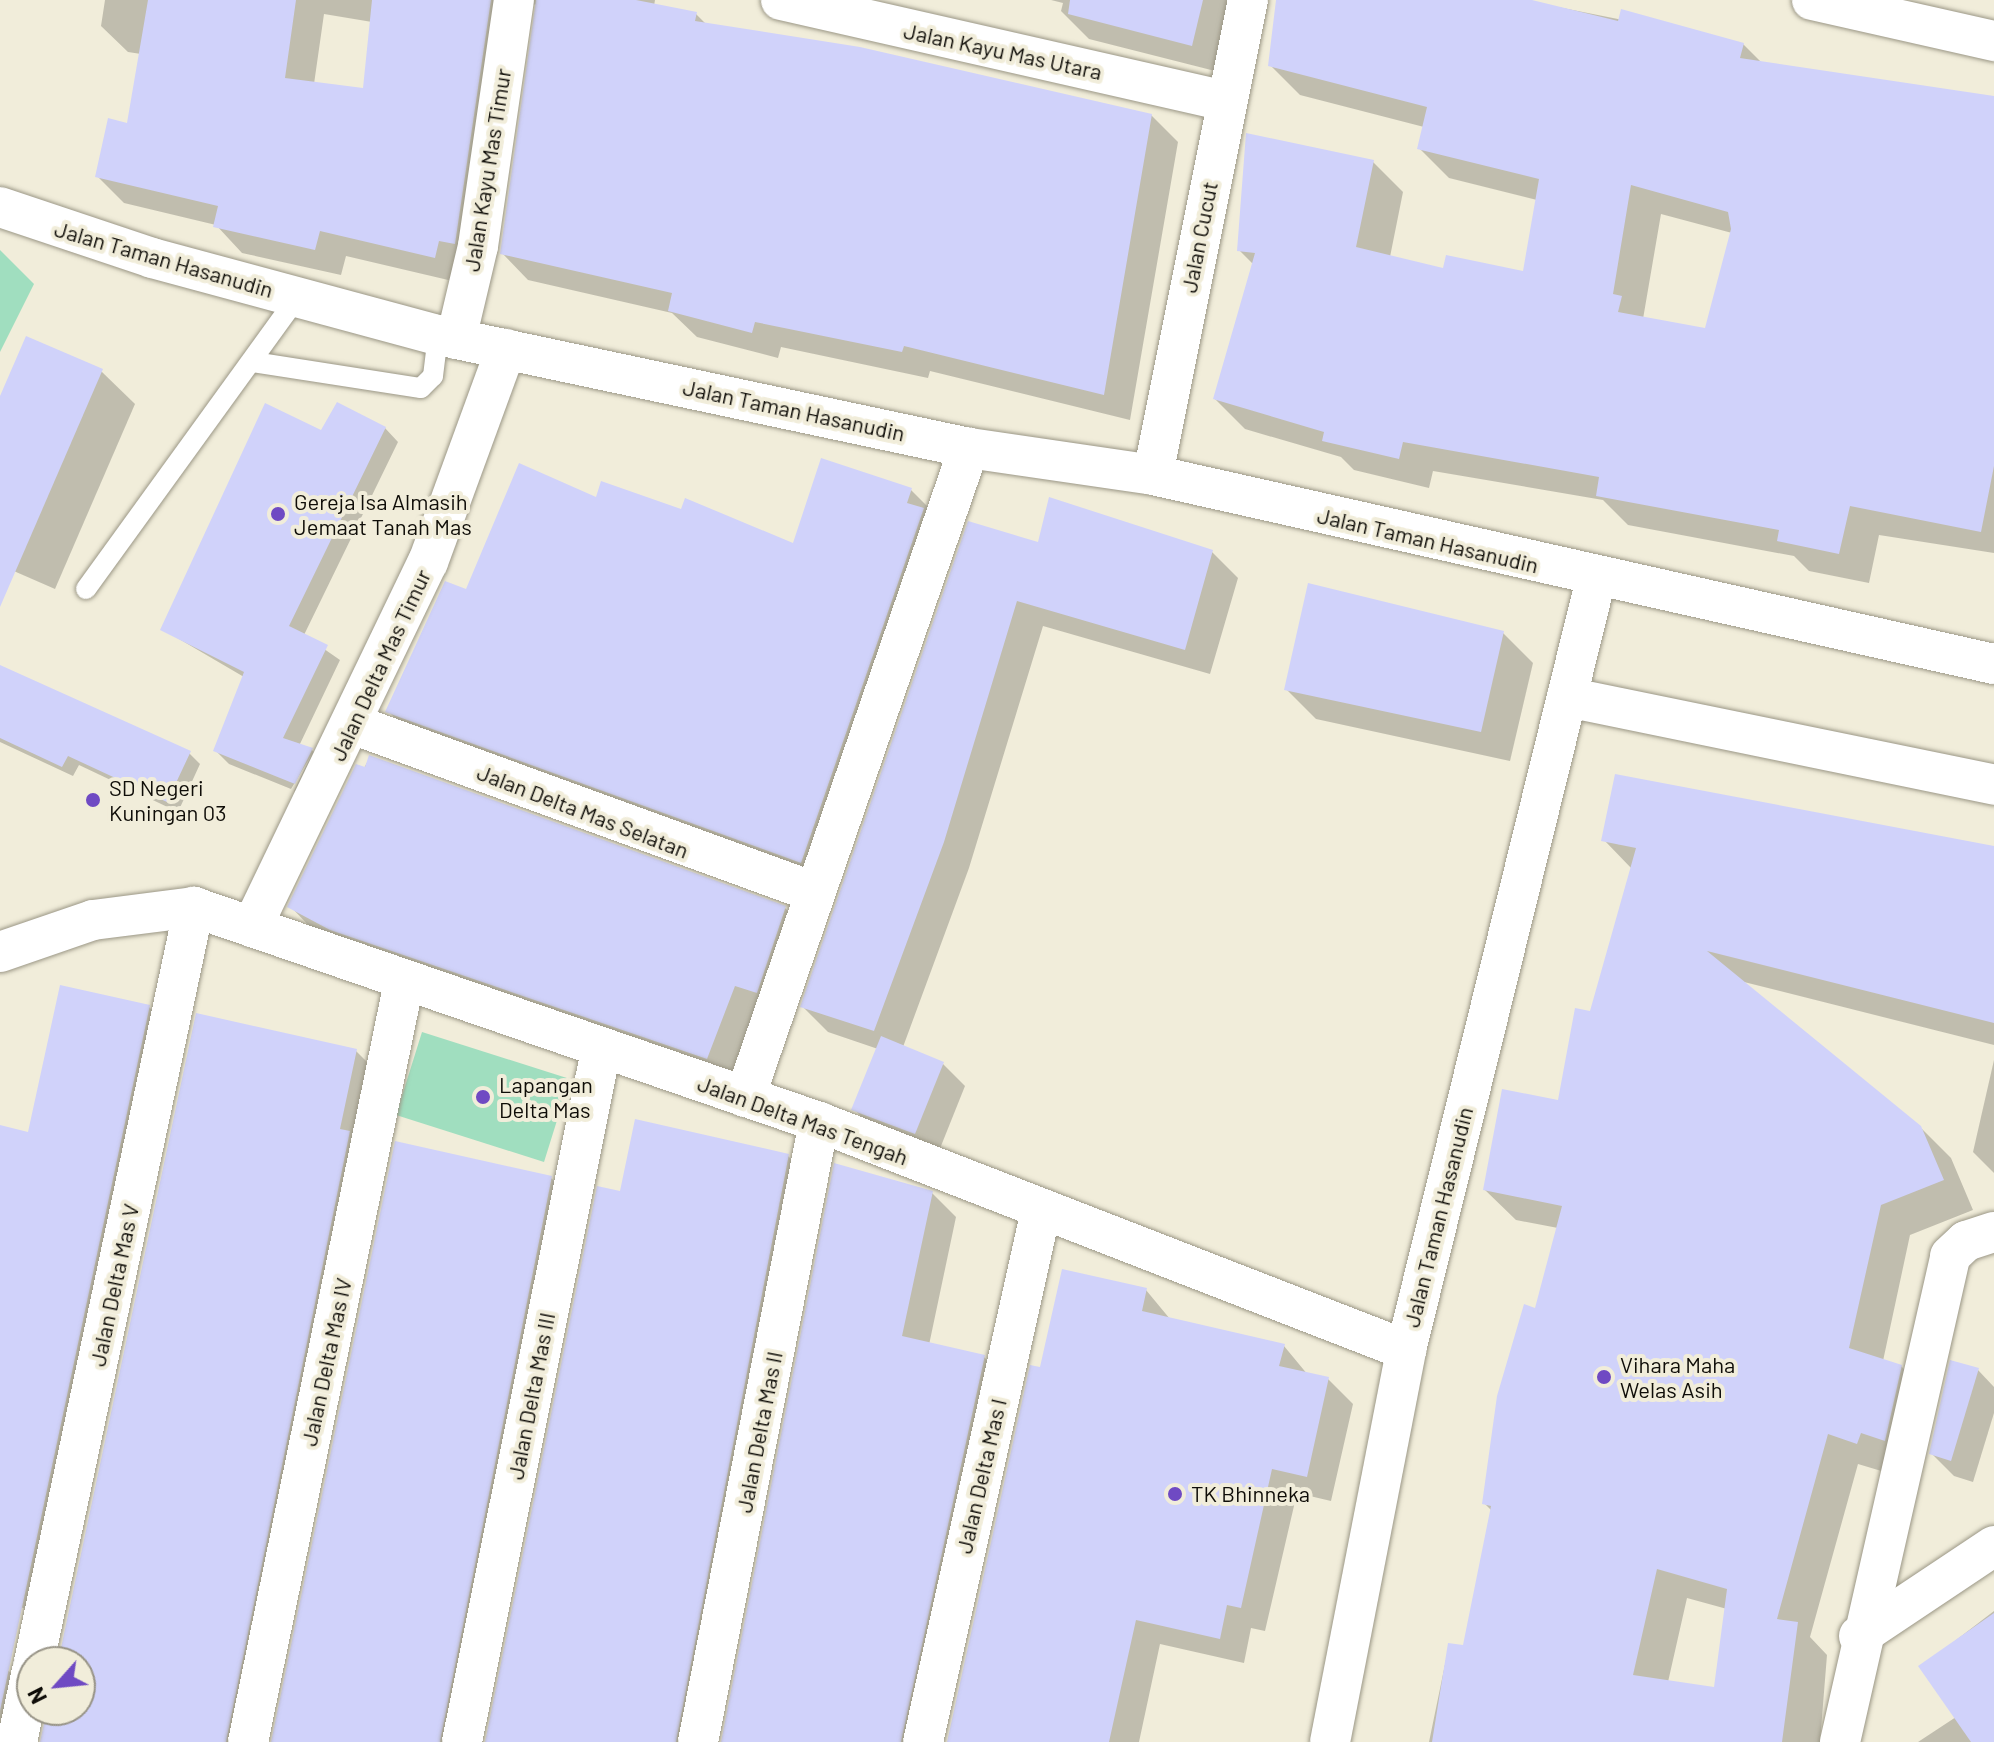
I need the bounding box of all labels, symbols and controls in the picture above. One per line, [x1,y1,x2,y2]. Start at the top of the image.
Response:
street label: Jalan Kayu Mas Utara [901,17,1105,85]
street label: Jalan Kayu Mas Timur [458,67,516,273]
street label: Jalan Cucut [1175,179,1223,295]
street label: Jalan Taman Hasanudin [52,215,276,303]
street label: Jalan Taman Hasanudin [681,374,907,446]
place label: Gereja Isa Almasih Jemaat Tanah Mas [294,488,472,540]
street label: Jalan Taman Hasanudin [1315,502,1541,578]
marker: Gereja Isa Almasih Jemaat Tanah Mas [269,505,287,523]
street label: Jalan Delta Mas Timur [324,565,436,765]
street label: Jalan Delta Mas Selatan [474,758,692,864]
place label: SD Negeri Kuningan 03 [109,774,227,826]
marker: SD Negeri Kuningan 03 [84,791,102,809]
street label: Jalan Delta Mas Tengah [694,1070,912,1170]
place label: Lapangan Delta Mas [499,1071,593,1122]
marker: Lapangan Delta Mas [474,1088,492,1106]
street label: Jalan Taman Hasanudin [1398,1104,1478,1330]
street label: Jalan Delta Mas V [84,1201,144,1369]
street label: Jalan Delta Mas IV [295,1276,357,1448]
street label: Jalan Delta Mas III [502,1310,560,1482]
street label: Jalan Delta Mas II [730,1349,788,1515]
place label: Vihara Maha Welas Asih [1620,1351,1735,1402]
marker: Vihara Maha Welas Asih [1595,1368,1613,1386]
street label: Jalan Delta Mas I [950,1396,1012,1556]
place label: TK Bhinneka [1191,1481,1310,1507]
marker: TK Bhinneka [1166,1485,1184,1503]
north arrow [16,1646,96,1726]
text: N [21,1684,51,1708]

